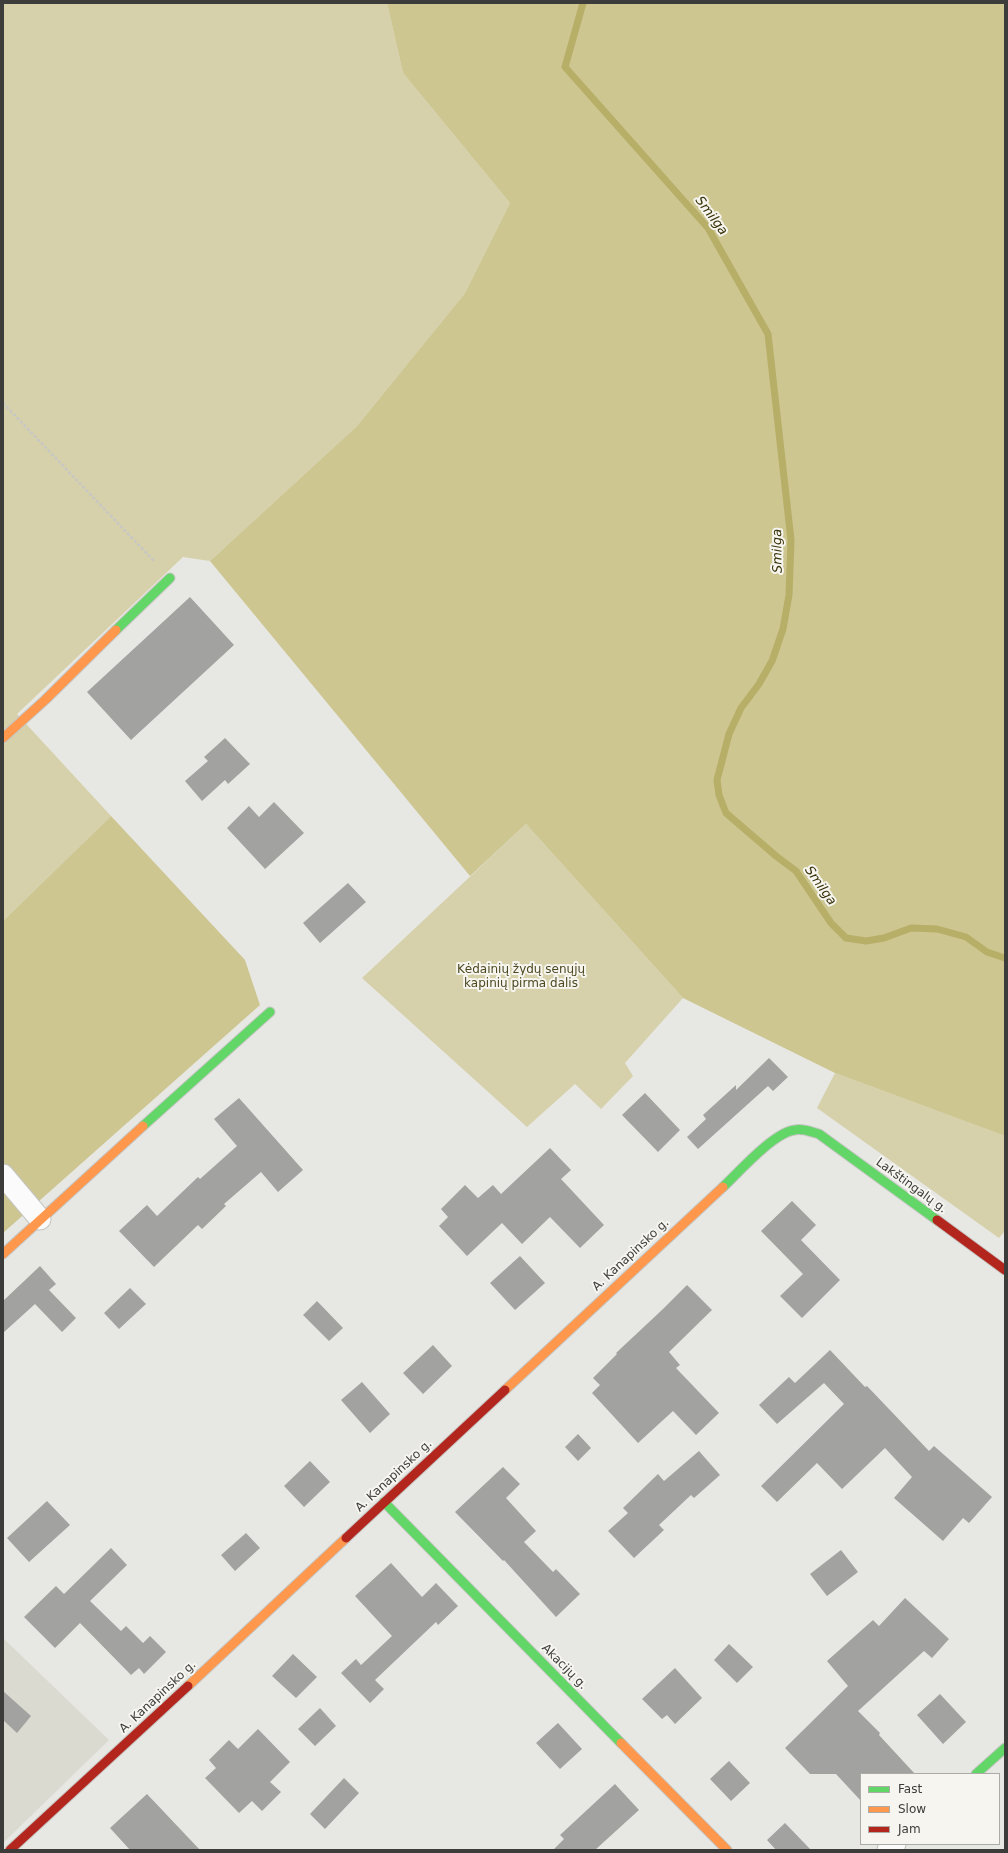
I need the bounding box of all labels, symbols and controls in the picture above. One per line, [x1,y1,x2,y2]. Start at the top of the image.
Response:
water label: Smilga [691,194,731,238]
water label: Smilga [770,529,786,573]
water label: Smilga [801,863,839,909]
park label: Kėdainių žydų senųjų kapinių pirma dalis [457,963,585,991]
street label: Lakštingalų g. [873,1155,949,1217]
street label: A. Kanapinsko g. [590,1216,672,1294]
street label: A. Kanapinsko g. [353,1437,435,1515]
street label: Akacijų g. [538,1641,590,1693]
street label: A. Kanapinsko g. [117,1658,199,1736]
legend [860,1773,1000,1845]
text: Fast [898,1782,922,1796]
text: Slow [898,1802,926,1816]
text: Jam [898,1822,921,1836]

